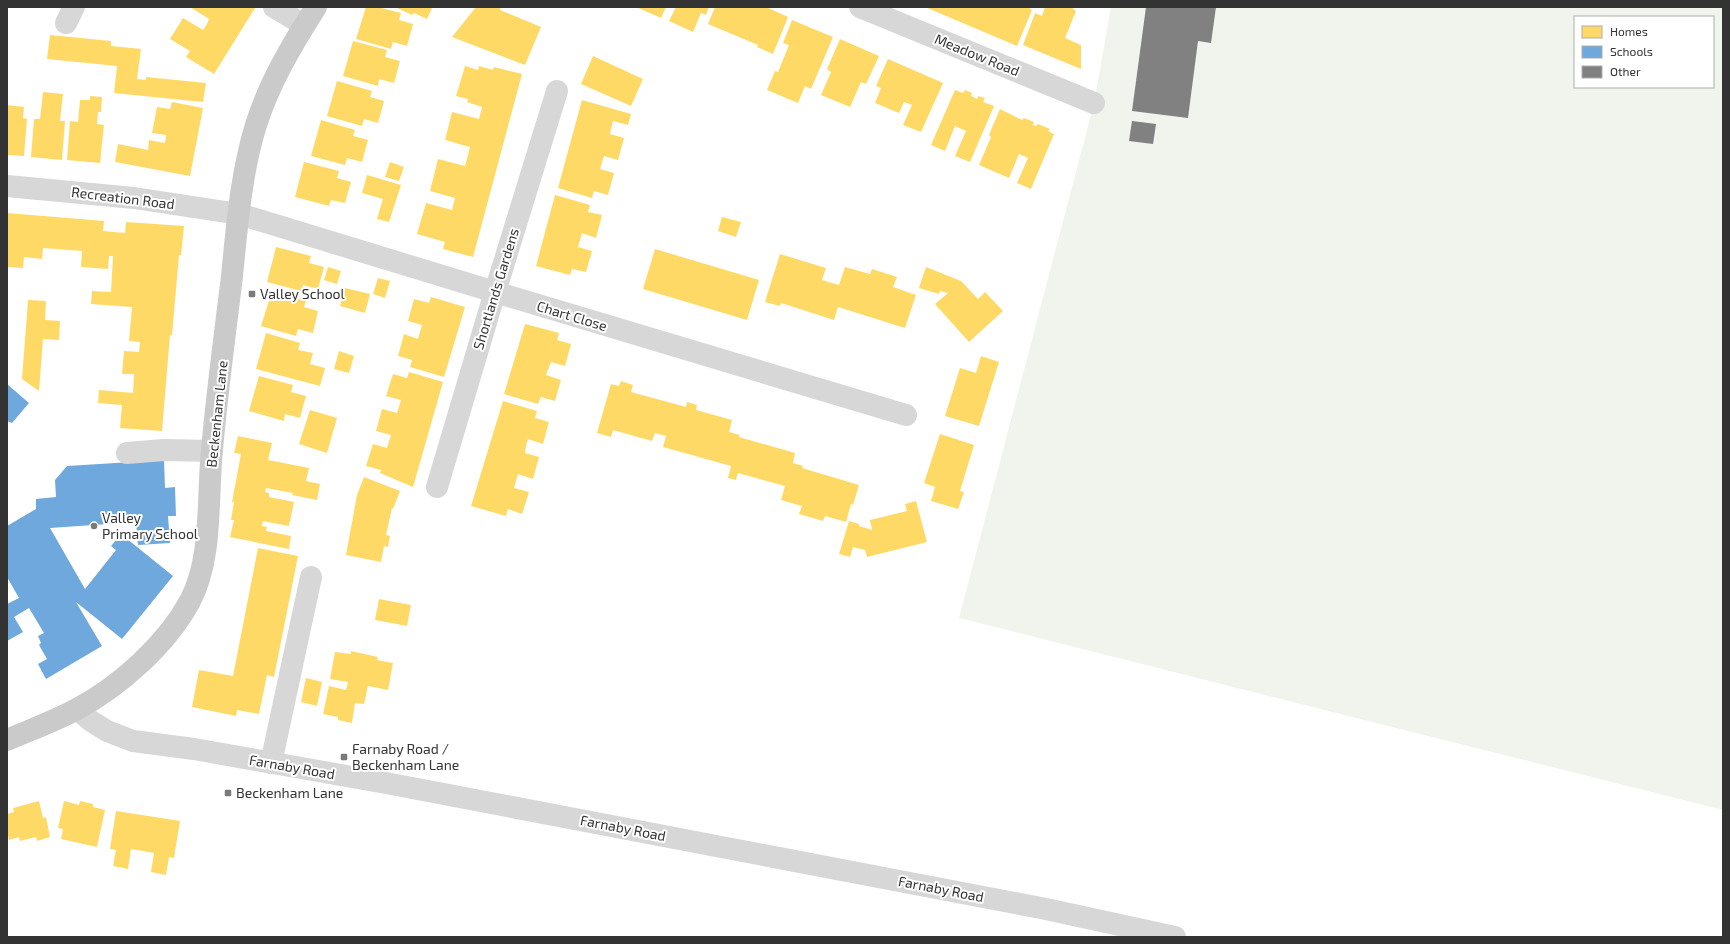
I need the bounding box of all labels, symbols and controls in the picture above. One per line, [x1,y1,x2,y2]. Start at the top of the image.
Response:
legend [1574,16,1714,88]
text: Homes [1610,24,1648,38]
street label: Meadow Road [932,30,1022,79]
text: Schools [1610,44,1653,58]
text: Other [1610,64,1641,78]
street label: Recreation Road [70,183,176,212]
street label: Shortlands Gardens [469,226,522,352]
place label: Valley School [260,285,346,302]
marker: Valley School [247,289,257,299]
street label: Chart Close [535,297,609,334]
street label: Beckenham Lane [202,360,231,468]
place label: Valley Primary School [102,509,199,542]
marker: Valley Primary School [89,521,99,531]
place label: Farnaby Road / Beckenham Lane [352,740,459,773]
street label: Farnaby Road [248,751,336,782]
marker: Farnaby Road / Beckenham Lane [339,752,349,762]
place label: Beckenham Lane [236,784,343,801]
marker: Beckenham Lane [223,788,233,798]
street label: Farnaby Road [579,811,667,844]
street label: Farnaby Road [897,872,985,905]

